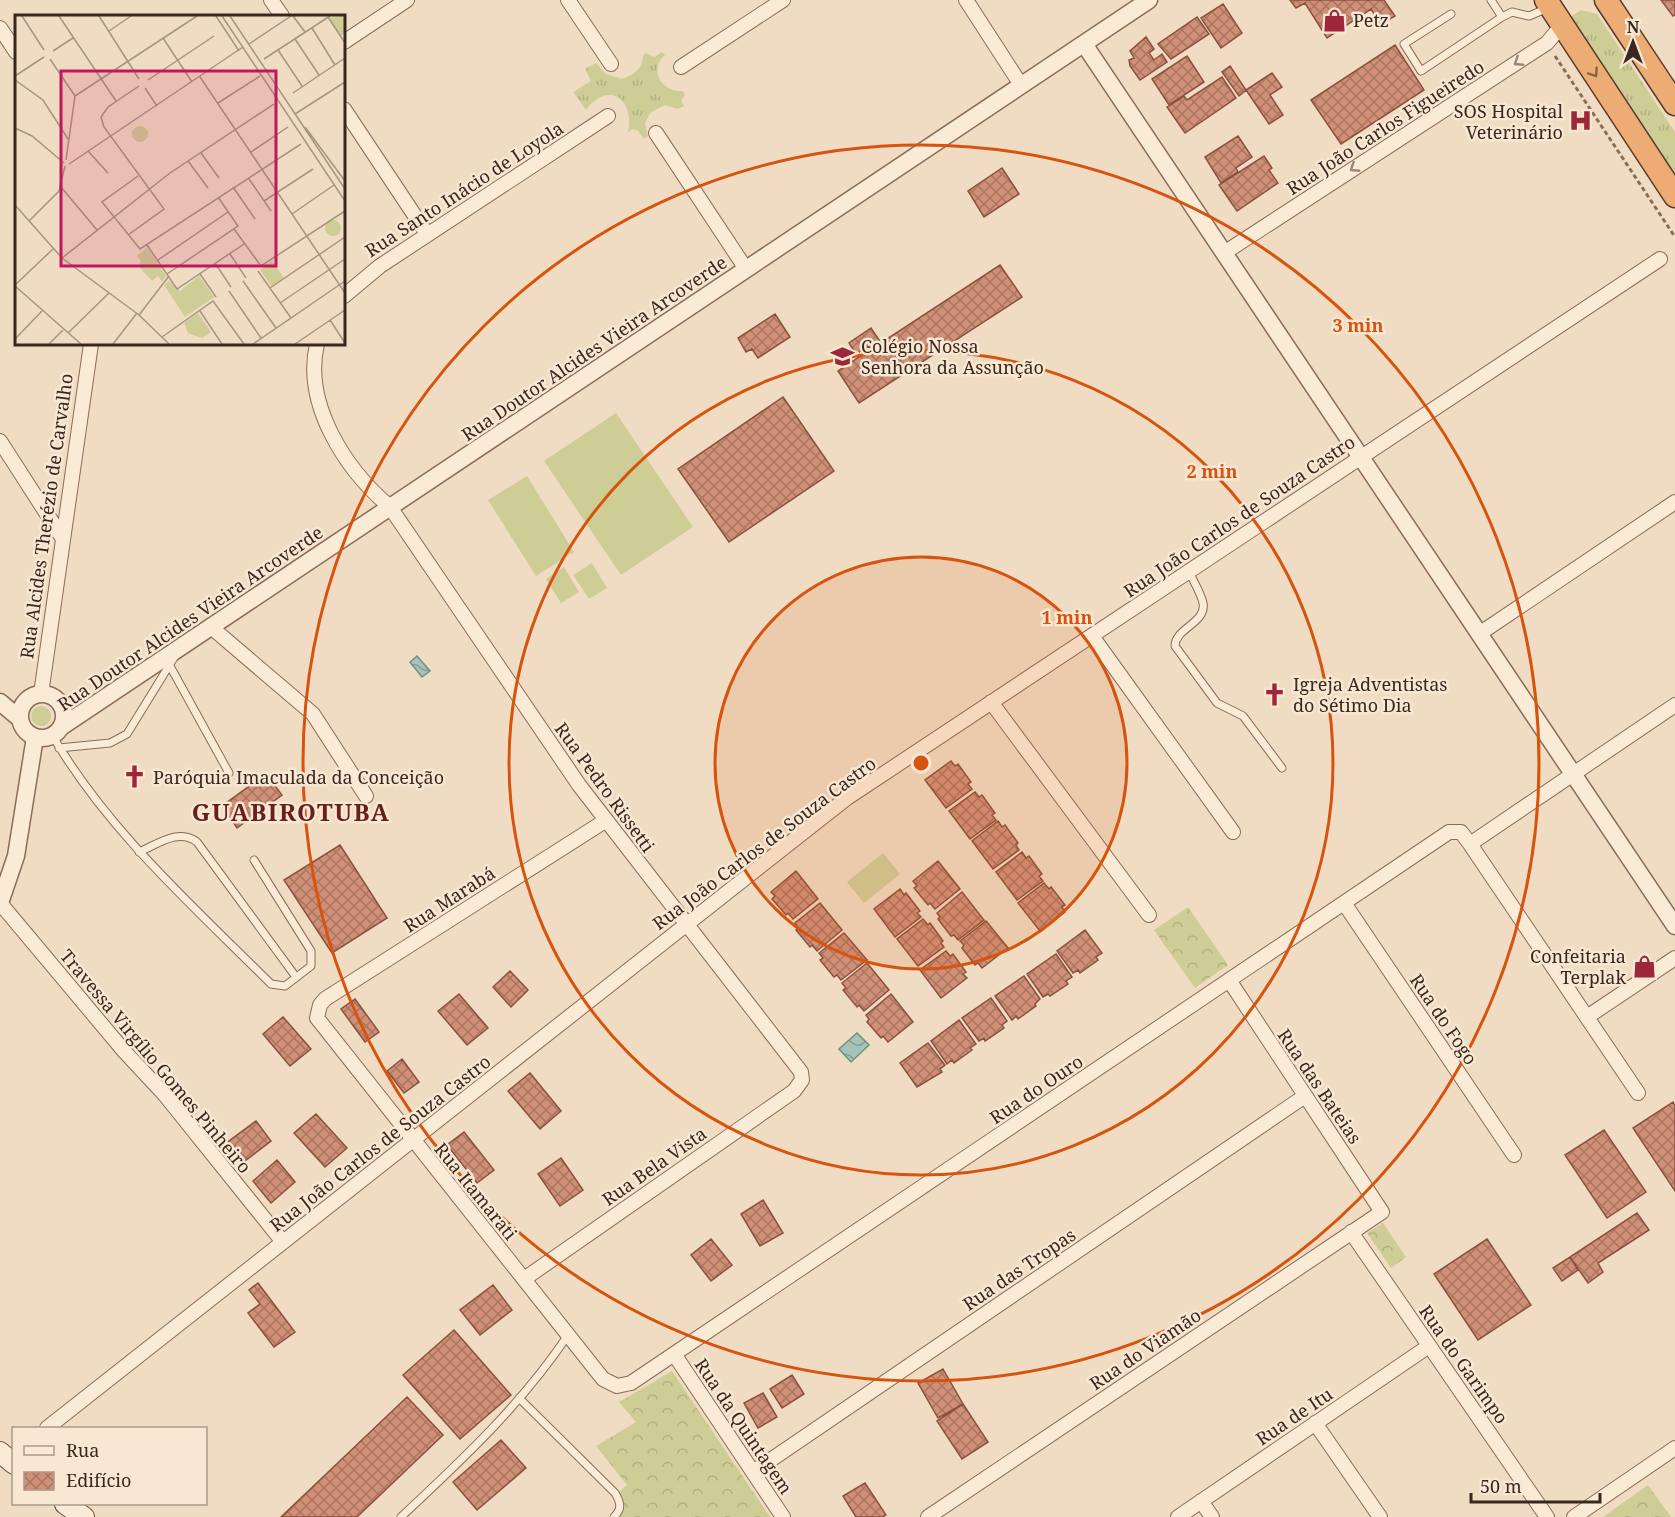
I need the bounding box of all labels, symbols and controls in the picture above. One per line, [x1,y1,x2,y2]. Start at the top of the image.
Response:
shop icon: Petz [1322,7,1348,33]
place label: Petz [1353,8,1389,32]
north arrow [1603,12,1663,72]
inset map [15,15,345,345]
text: N [1627,16,1640,38]
street label: Rua João Carlos Figueiredo [1282,54,1488,200]
one-way arrow [1513,55,1524,66]
one-way arrow [1587,67,1598,78]
place label: SOS Hospital Veterinário [1454,99,1563,144]
hospital icon: SOS Hospital Veterinário [1568,108,1594,134]
street label: Rua Santo Inácio de Loyola [360,116,568,262]
one-way arrow [1350,161,1360,173]
street label: Rua Doutor Alcides Vieira Arcoverde [457,250,731,446]
text: 3 min [1333,313,1383,337]
place label: Colégio Nossa Senhora da Assunção [861,334,1044,379]
school or university icon: Colégio Nossa Senhora da Assunção [830,343,856,369]
street label: Rua Alcides Therézio de Carvalho [14,372,78,660]
street label: Rua João Carlos de Souza Castro [1119,429,1359,603]
text: 2 min [1187,459,1237,483]
street label: Rua Doutor Alcides Vieira Arcoverde [53,520,327,716]
text: 1 min [1042,605,1092,629]
place label: Igreja Adventistas do Sétimo Dia [1293,672,1447,717]
church icon: Igreja Adventistas do Sétimo Dia [1262,681,1288,707]
street label: Rua Pedro Rissetti [550,717,660,857]
street label: Rua João Carlos de Souza Castro [647,751,881,935]
centre of rings [911,753,931,773]
church icon: Paróquia Imaculada da Conceição [122,764,148,790]
place label: Paróquia Imaculada da Conceição [153,765,444,789]
district label: GUABIROTUBA [192,795,390,828]
street label: Rua Marabá [399,860,499,938]
street label: Travessa Virgílio Gomes Pinheiro [55,944,257,1178]
place label: Confeitaria Terplak [1530,944,1626,989]
shop icon: Confeitaria Terplak [1631,953,1657,979]
street label: Rua do Fogo [1405,969,1483,1069]
street label: Rua das Bateias [1273,1024,1367,1148]
street label: Rua João Carlos de Souza Castro [265,1049,495,1237]
street label: Rua do Ouro [985,1049,1087,1129]
street label: Rua Bela Vista [597,1121,711,1211]
street label: Rua Itamarati [429,1137,523,1245]
street label: Rua das Tropas [958,1222,1080,1316]
street label: Rua do Garimpo [1414,1300,1514,1428]
street label: Rua do Viamão [1085,1303,1205,1395]
street label: Rua da Quintagem [690,1353,798,1499]
street label: Rua de Itu [1251,1381,1338,1450]
legend [12,1427,207,1505]
text: Rua [66,1438,99,1462]
scale bar [1471,1466,1600,1504]
text: Edifício [66,1468,131,1492]
text: 50 m [1480,1474,1522,1498]

